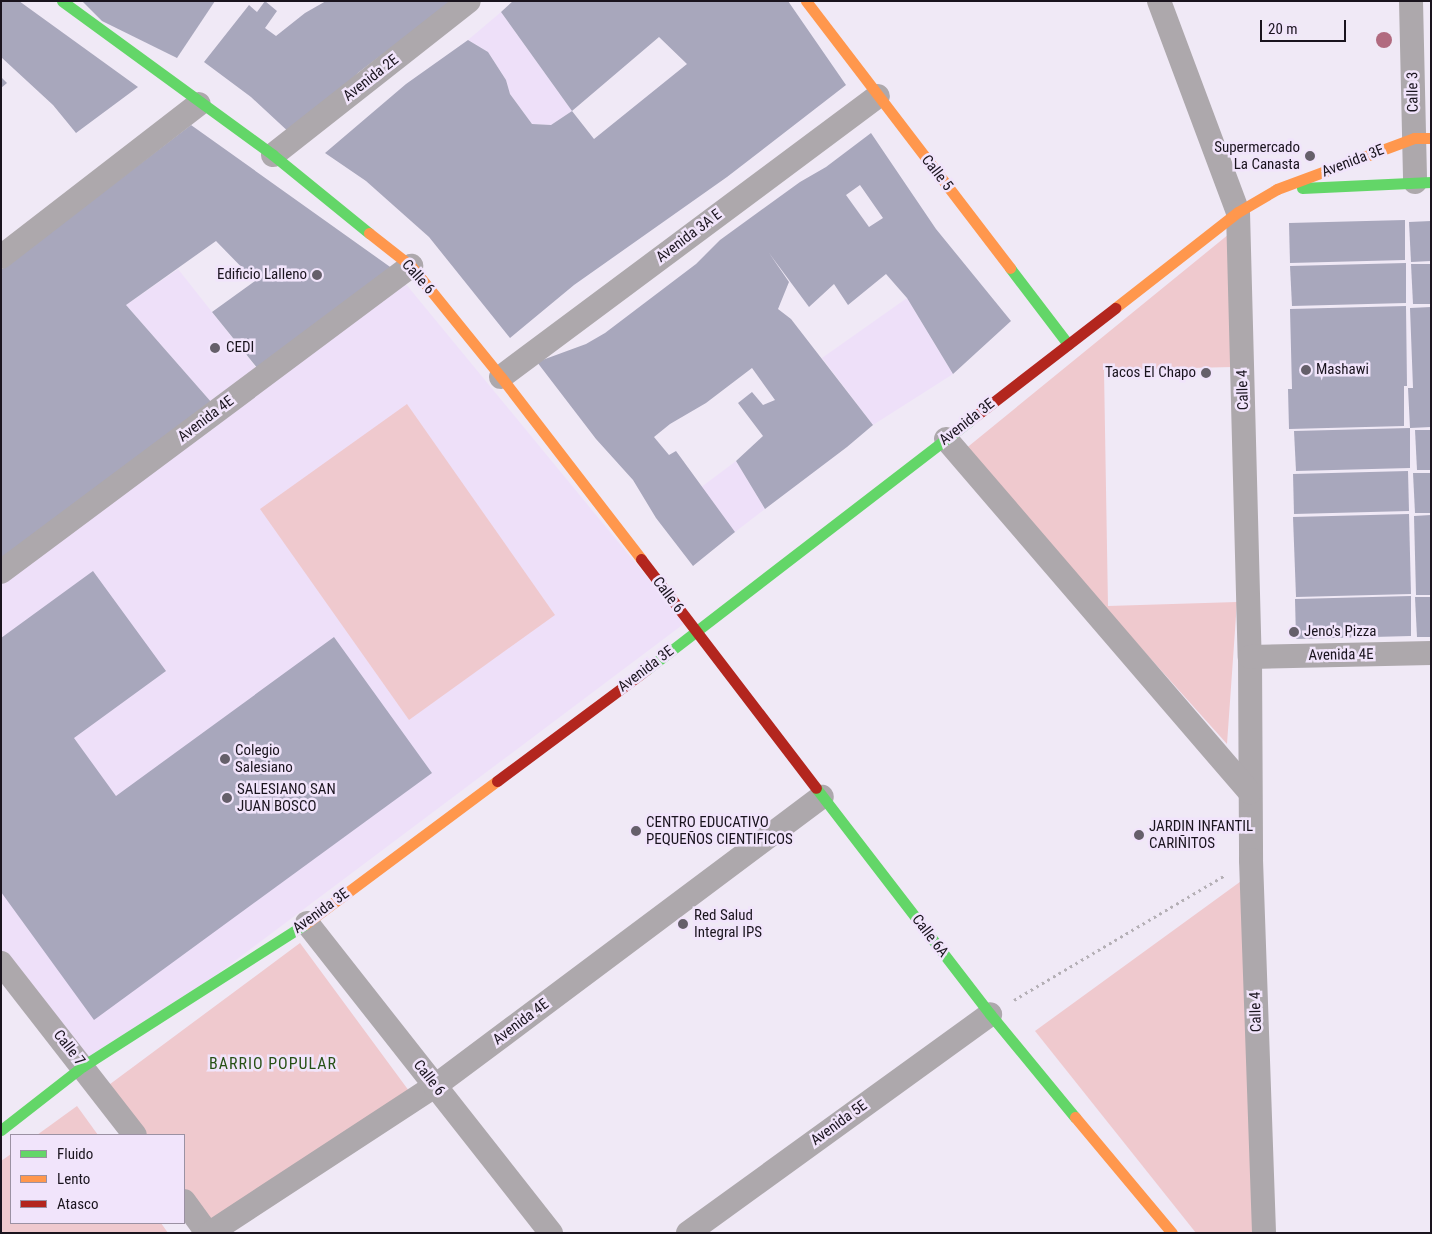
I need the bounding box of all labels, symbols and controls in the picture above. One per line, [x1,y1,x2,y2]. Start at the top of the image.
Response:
scale bar [1262,10,1348,42]
text: 20 m [1268,20,1298,38]
street label: Avenida 2E [340,51,402,105]
street label: Calle 3 [1404,72,1422,112]
place label: Supermercado La Canasta [1214,138,1300,173]
street label: Avenida 3E [1319,141,1387,181]
marker: Supermercado La Canasta [1304,150,1316,162]
street label: Calle 5 [917,152,957,194]
street label: Avenida 3A E [653,206,725,266]
street label: Calle 6 [398,256,438,298]
place label: Edificio Lalleno [217,266,307,284]
marker: Edificio Lalleno [311,269,323,281]
place label: CEDI [226,339,254,357]
marker: CEDI [208,341,222,355]
place label: Mashawi [1316,361,1369,379]
place label: Tacos El Chapo [1105,364,1196,382]
marker: Mashawi [1300,364,1312,376]
marker: Tacos El Chapo [1200,367,1212,379]
street label: Calle 4 [1233,369,1253,411]
street label: Avenida 4E [175,392,237,446]
street label: Avenida 3E [936,395,998,449]
street label: Calle 6 [649,573,687,617]
place label: Jeno's Pizza [1304,623,1377,641]
marker: Jeno's Pizza [1288,626,1300,638]
street label: Avenida 3E [615,642,677,696]
street label: Avenida 4E [1308,645,1374,665]
place label: Colegio Salesiano [235,741,293,776]
marker: Colegio Salesiano [219,753,231,765]
place label: SALESIANO SAN JUAN BOSCO [237,780,336,815]
marker: SALESIANO SAN JUAN BOSCO [221,792,233,804]
place label: CENTRO EDUCATIVO PEQUEÑOS CIENTIFICOS [646,813,793,848]
place label: JARDIN INFANTIL CARIÑITOS [1149,817,1253,852]
marker: CENTRO EDUCATIVO PEQUEÑOS CIENTIFICOS [630,825,642,837]
marker: JARDIN INFANTIL CARIÑITOS [1133,829,1145,841]
street label: Avenida 3E [289,885,353,937]
place label: Red Salud Integral IPS [694,906,762,941]
street label: Calle 6A [908,911,952,961]
marker: Red Salud Integral IPS [676,917,690,931]
street label: Calle 4 [1246,991,1266,1033]
street label: Avenida 4E [490,995,552,1049]
street label: Calle 7 [49,1027,89,1069]
district label: BARRIO POPULAR [207,1054,339,1074]
street label: Calle 6 [409,1057,449,1099]
street label: Avenida 5E [807,1097,871,1149]
legend [10,1134,185,1224]
text: Fluido [57,1145,93,1163]
text: Lento [57,1170,90,1188]
text: Atasco [57,1195,98,1213]

